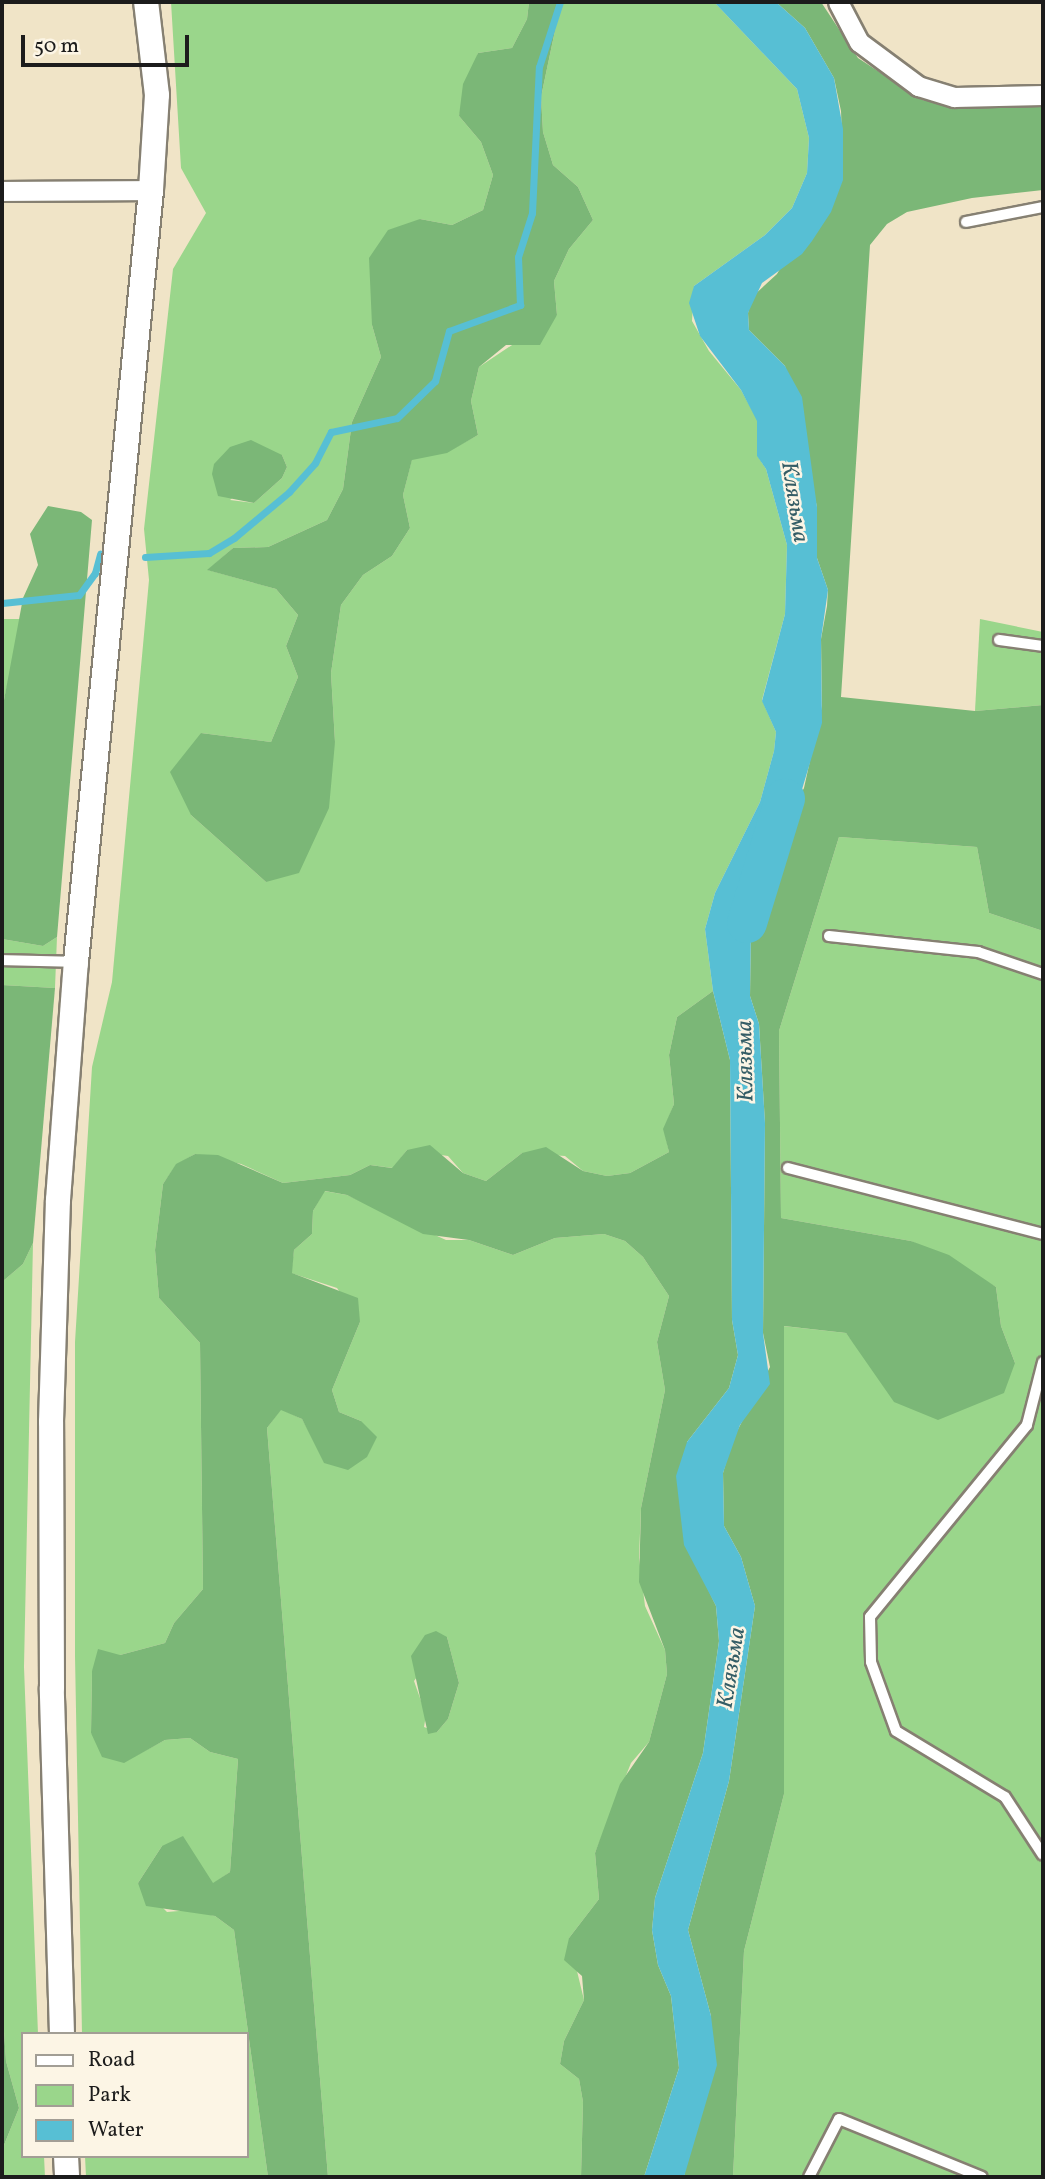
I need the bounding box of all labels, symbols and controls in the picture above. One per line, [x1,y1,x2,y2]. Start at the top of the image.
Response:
scale bar [24,21,192,65]
text: 50 m [34,32,79,61]
water label: Клязьма [774,460,814,544]
water label: Клязьма [731,1020,761,1102]
water label: Клязьма [712,1626,752,1710]
legend [21,2032,248,2158]
text: Road [88,2046,135,2075]
text: Park [88,2081,131,2110]
text: Water [88,2116,144,2145]

